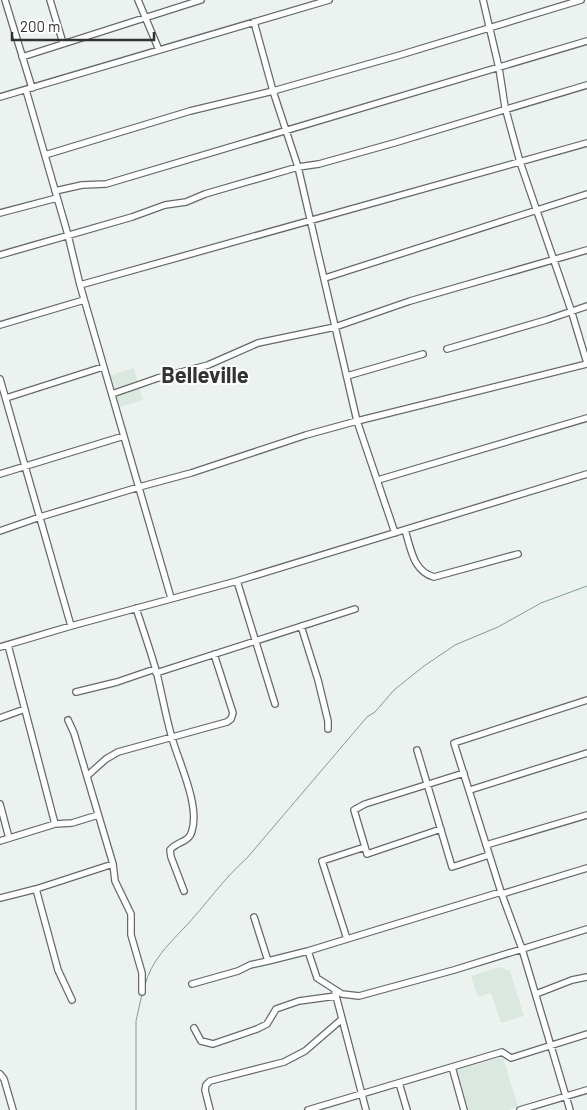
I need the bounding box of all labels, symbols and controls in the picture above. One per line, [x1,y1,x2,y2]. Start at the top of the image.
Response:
scale bar [12,10,155,42]
text: 200 m [20,17,60,35]
district label: Belleville [161,361,249,387]

